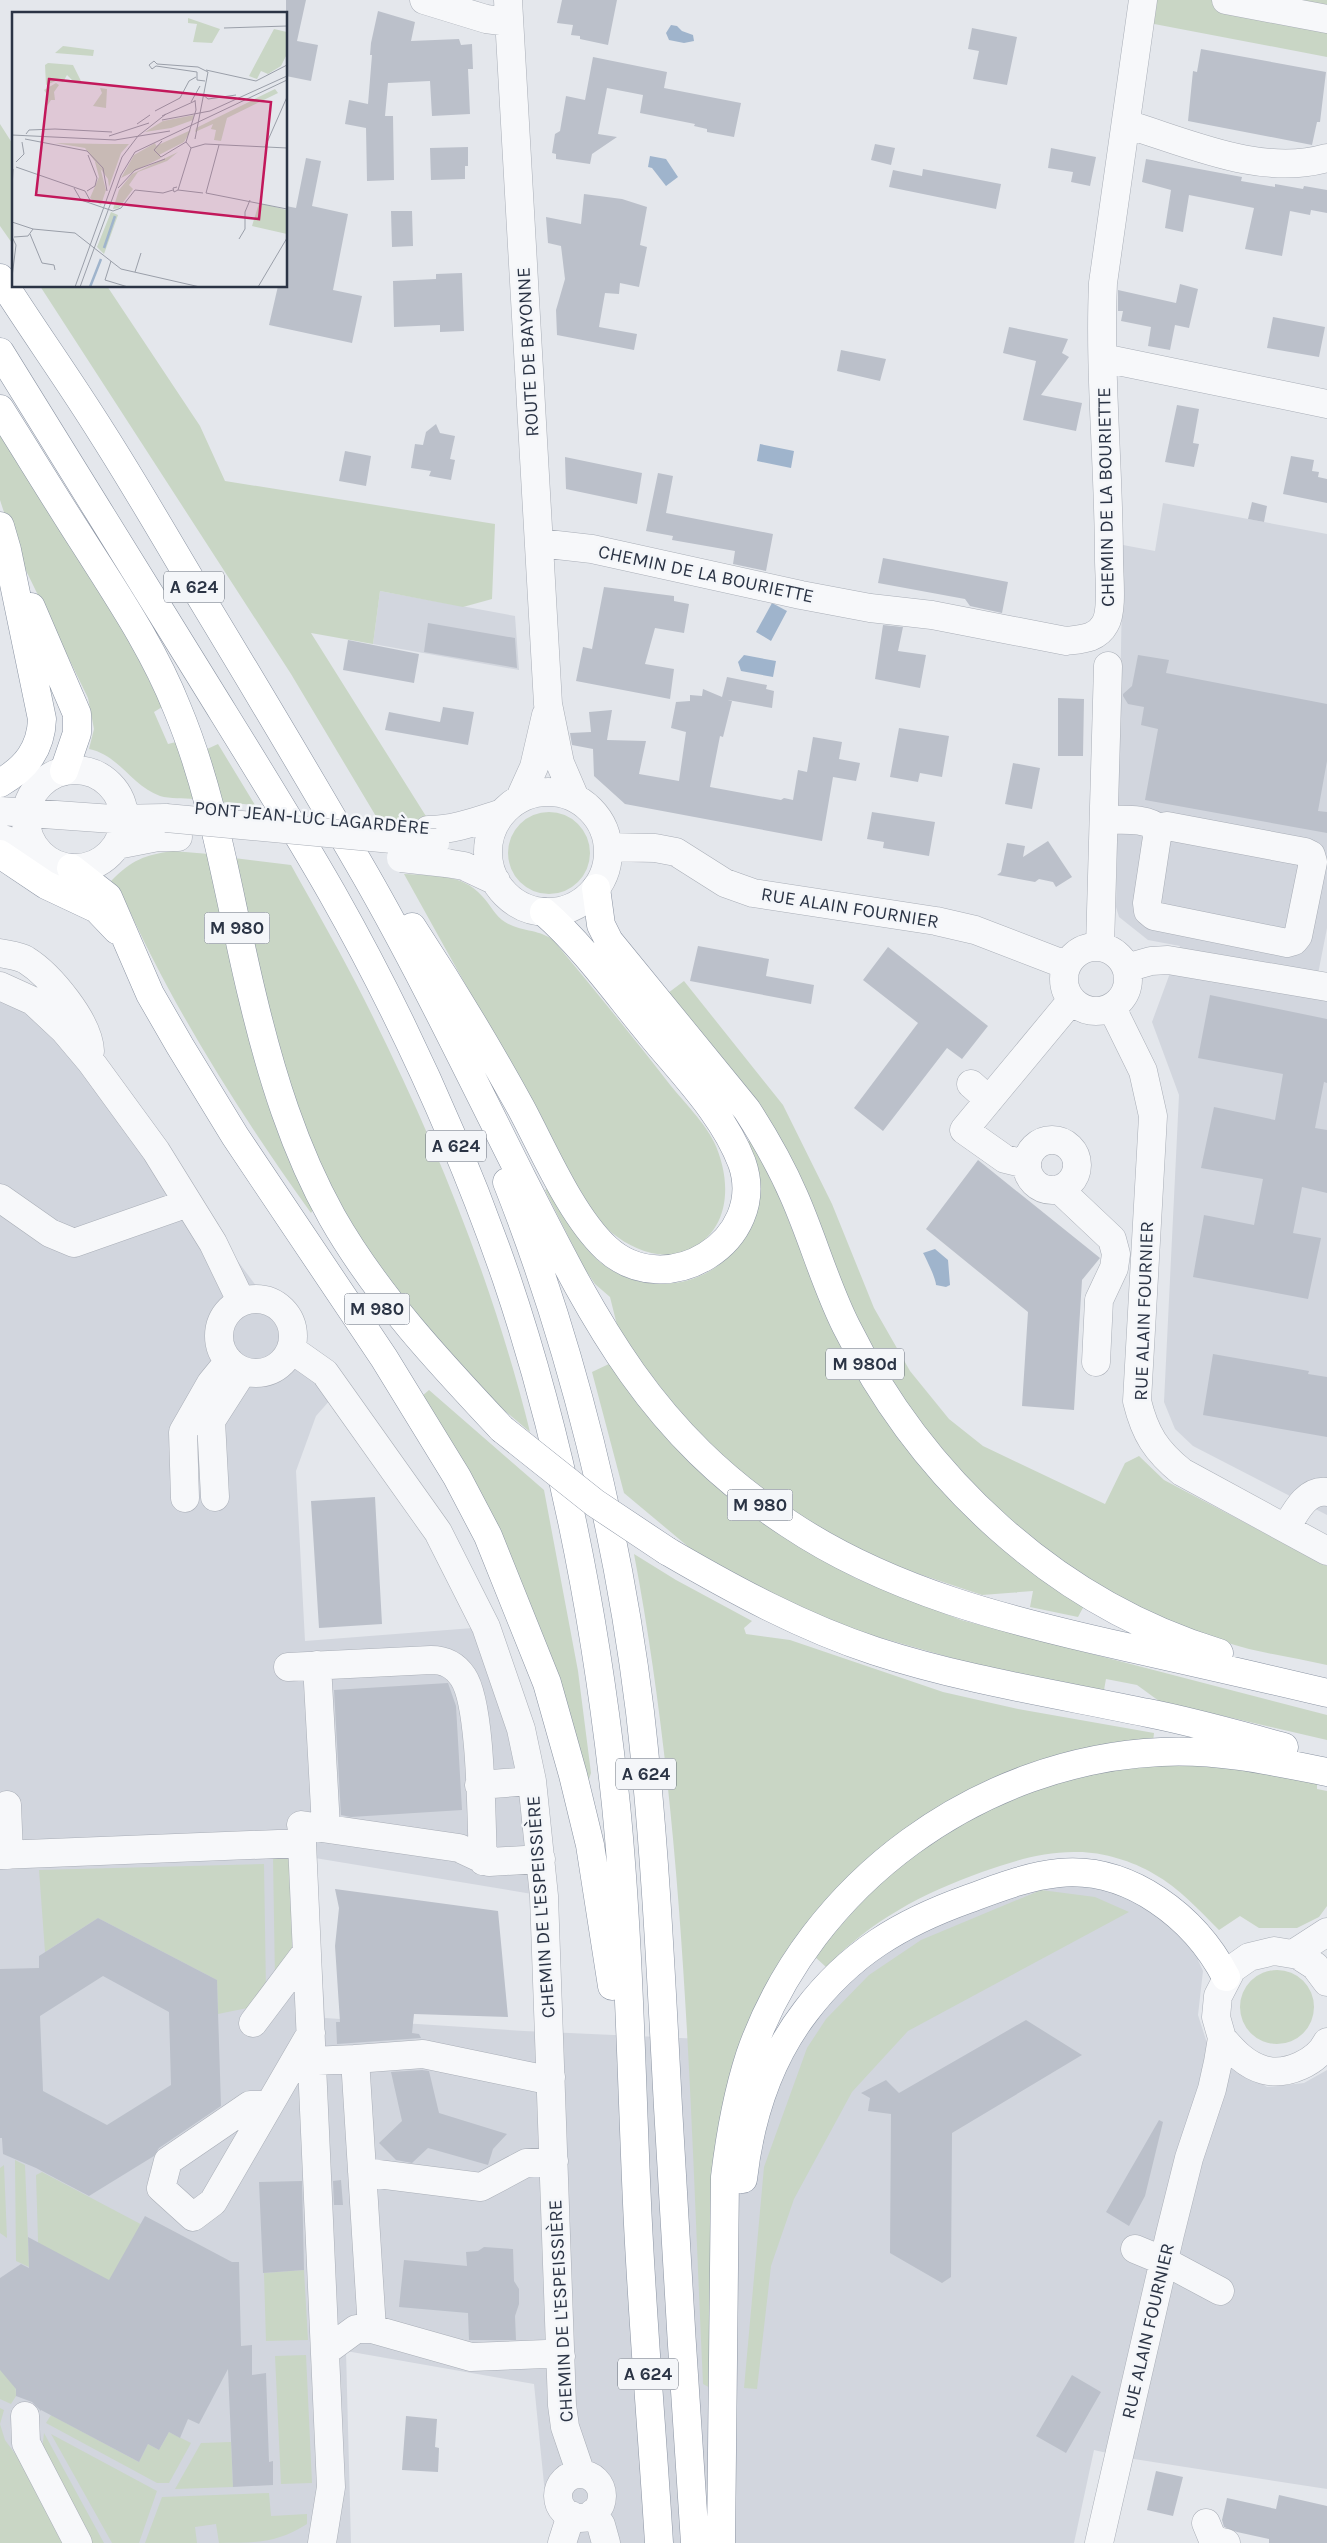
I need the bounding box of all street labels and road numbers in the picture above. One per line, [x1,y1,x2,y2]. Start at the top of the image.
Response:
street label: ROUTE DE BAYONNE [513,267,543,437]
street label: CHEMIN DE LA BOURIETTE [1093,387,1119,607]
street label: CHEMIN DE LA BOURIETTE [596,540,816,608]
road number: A 624 [164,572,224,602]
street label: PONT JEAN-LUC LAGARDÈRE [193,796,431,839]
street label: RUE ALAIN FOURNIER [760,883,940,933]
road number: M 980 [204,912,270,944]
road number: A 624 [426,1130,486,1162]
street label: RUE ALAIN FOURNIER [1130,1221,1158,1401]
road number: M 980 [344,1294,410,1325]
road number: M 980d [826,1348,904,1380]
road number: M 980 [728,1490,792,1520]
road number: A 624 [616,1758,676,1790]
street label: CHEMIN DE L'ESPEISSIÈRE [521,1795,560,2019]
street label: CHEMIN DE L'ESPEISSIÈRE [543,2199,578,2423]
street label: RUE ALAIN FOURNIER [1117,2241,1179,2421]
road number: A 624 [618,2358,678,2390]

